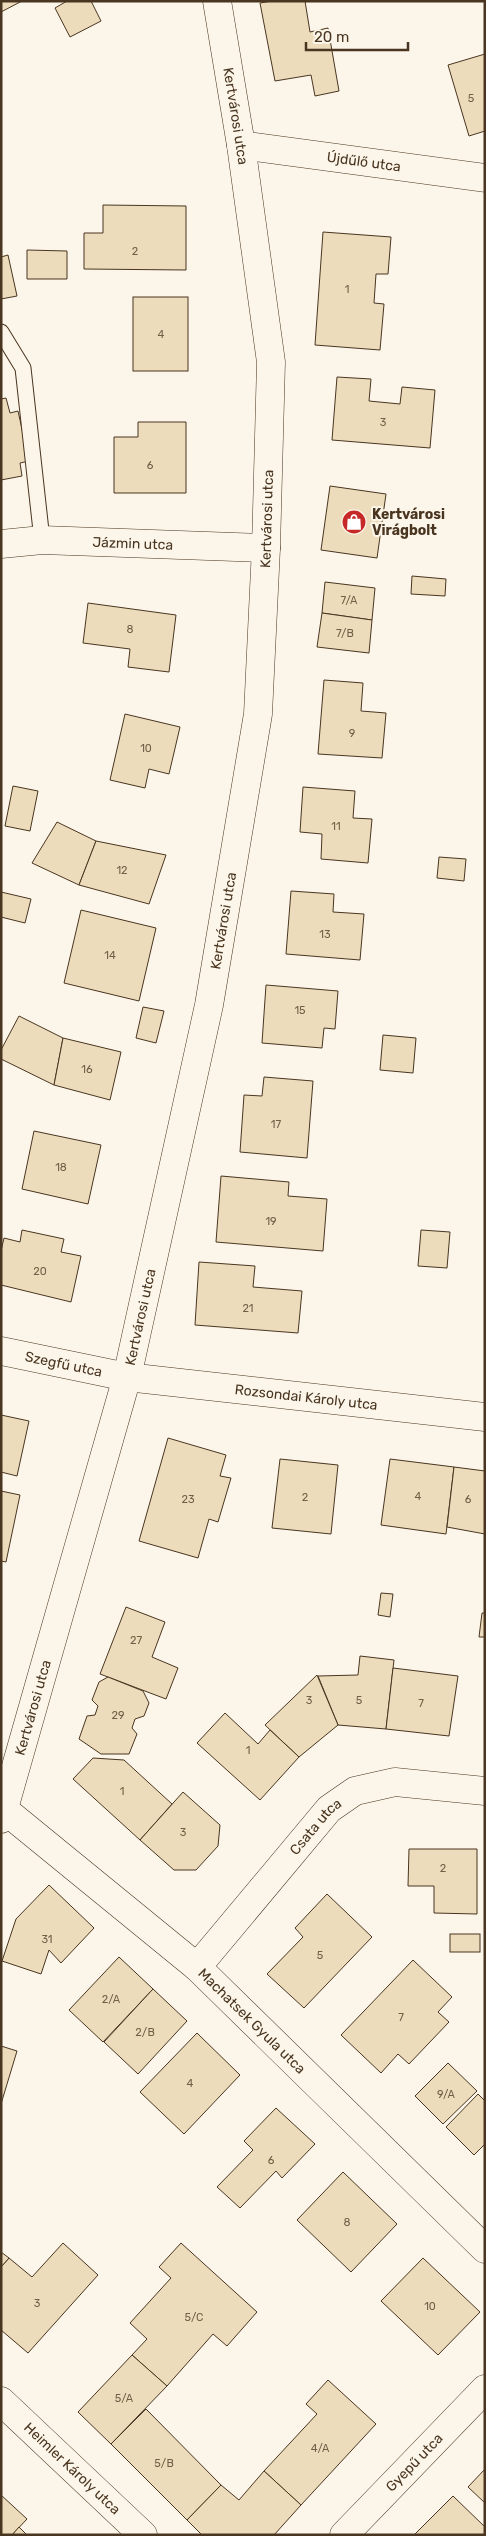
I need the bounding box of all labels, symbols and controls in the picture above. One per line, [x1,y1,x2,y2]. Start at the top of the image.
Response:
scale bar [306,20,408,52]
text: 20 m [314,28,349,46]
street label: Kertvárosi utca [219,66,252,166]
house number: 5 [468,92,475,105]
street label: Újdűlő utca [326,148,402,176]
house number: 2 [132,245,138,258]
house number: 1 [345,283,349,296]
house number: 4 [158,328,165,341]
house number: 3 [380,416,387,429]
house number: 6 [147,459,154,472]
street label: Kertvárosi utca [257,469,277,568]
place label: Kertvárosi Virágbolt [372,506,445,539]
shop icon: Kertvárosi Virágbolt [341,509,367,535]
street label: Jázmin utca [92,534,173,554]
house number: 7/A [341,594,358,607]
house number: 8 [127,623,134,636]
house number: 7/B [336,627,354,640]
house number: 9 [349,727,355,740]
house number: 10 [140,742,152,755]
house number: 11 [331,820,341,833]
house number: 12 [116,864,128,877]
street label: Kertvárosi utca [207,871,240,971]
house number: 13 [319,928,331,941]
house number: 14 [104,949,116,962]
house number: 15 [294,1004,306,1017]
house number: 16 [81,1063,93,1076]
house number: 17 [271,1118,282,1131]
house number: 18 [55,1161,67,1174]
house number: 19 [265,1215,277,1228]
house number: 20 [33,1265,47,1278]
street label: Kertvárosi utca [122,1267,160,1367]
house number: 21 [242,1302,254,1315]
street label: Szegfű utca [23,1348,104,1381]
street label: Rozsondai Károly utca [234,1381,379,1414]
house number: 4 [415,1490,422,1503]
house number: 2 [302,1491,308,1504]
house number: 23 [181,1493,195,1506]
house number: 6 [465,1493,472,1506]
house number: 27 [130,1634,142,1647]
street label: Kertvárosi utca [12,1658,55,1757]
house number: 3 [306,1694,313,1707]
house number: 5 [356,1694,363,1707]
house number: 7 [418,1697,424,1710]
house number: 29 [112,1709,124,1722]
house number: 1 [246,1744,250,1757]
house number: 1 [120,1785,124,1798]
street label: Csata utca [286,1795,345,1858]
house number: 3 [180,1826,187,1839]
house number: 2 [440,1862,446,1875]
house number: 31 [41,1933,53,1946]
house number: 5 [317,1949,324,1962]
street label: Machatsek Gyula utca [194,1965,309,2077]
house number: 2/A [102,1993,121,2006]
house number: 7 [398,2011,404,2024]
house number: 2/B [135,2026,155,2039]
house number: 4 [187,2077,194,2090]
house number: 9/A [437,2088,456,2101]
house number: 6 [268,2154,275,2167]
house number: 8 [344,2216,351,2229]
house number: 3 [34,2297,41,2310]
house number: 10 [424,2300,436,2313]
house number: 5/C [185,2311,203,2324]
house number: 5/A [115,2392,134,2405]
street label: Heimler Károly utca [20,2419,124,2518]
street label: Gyepű utca [383,2430,447,2495]
house number: 4/A [311,2442,330,2455]
house number: 5/B [154,2457,174,2470]

